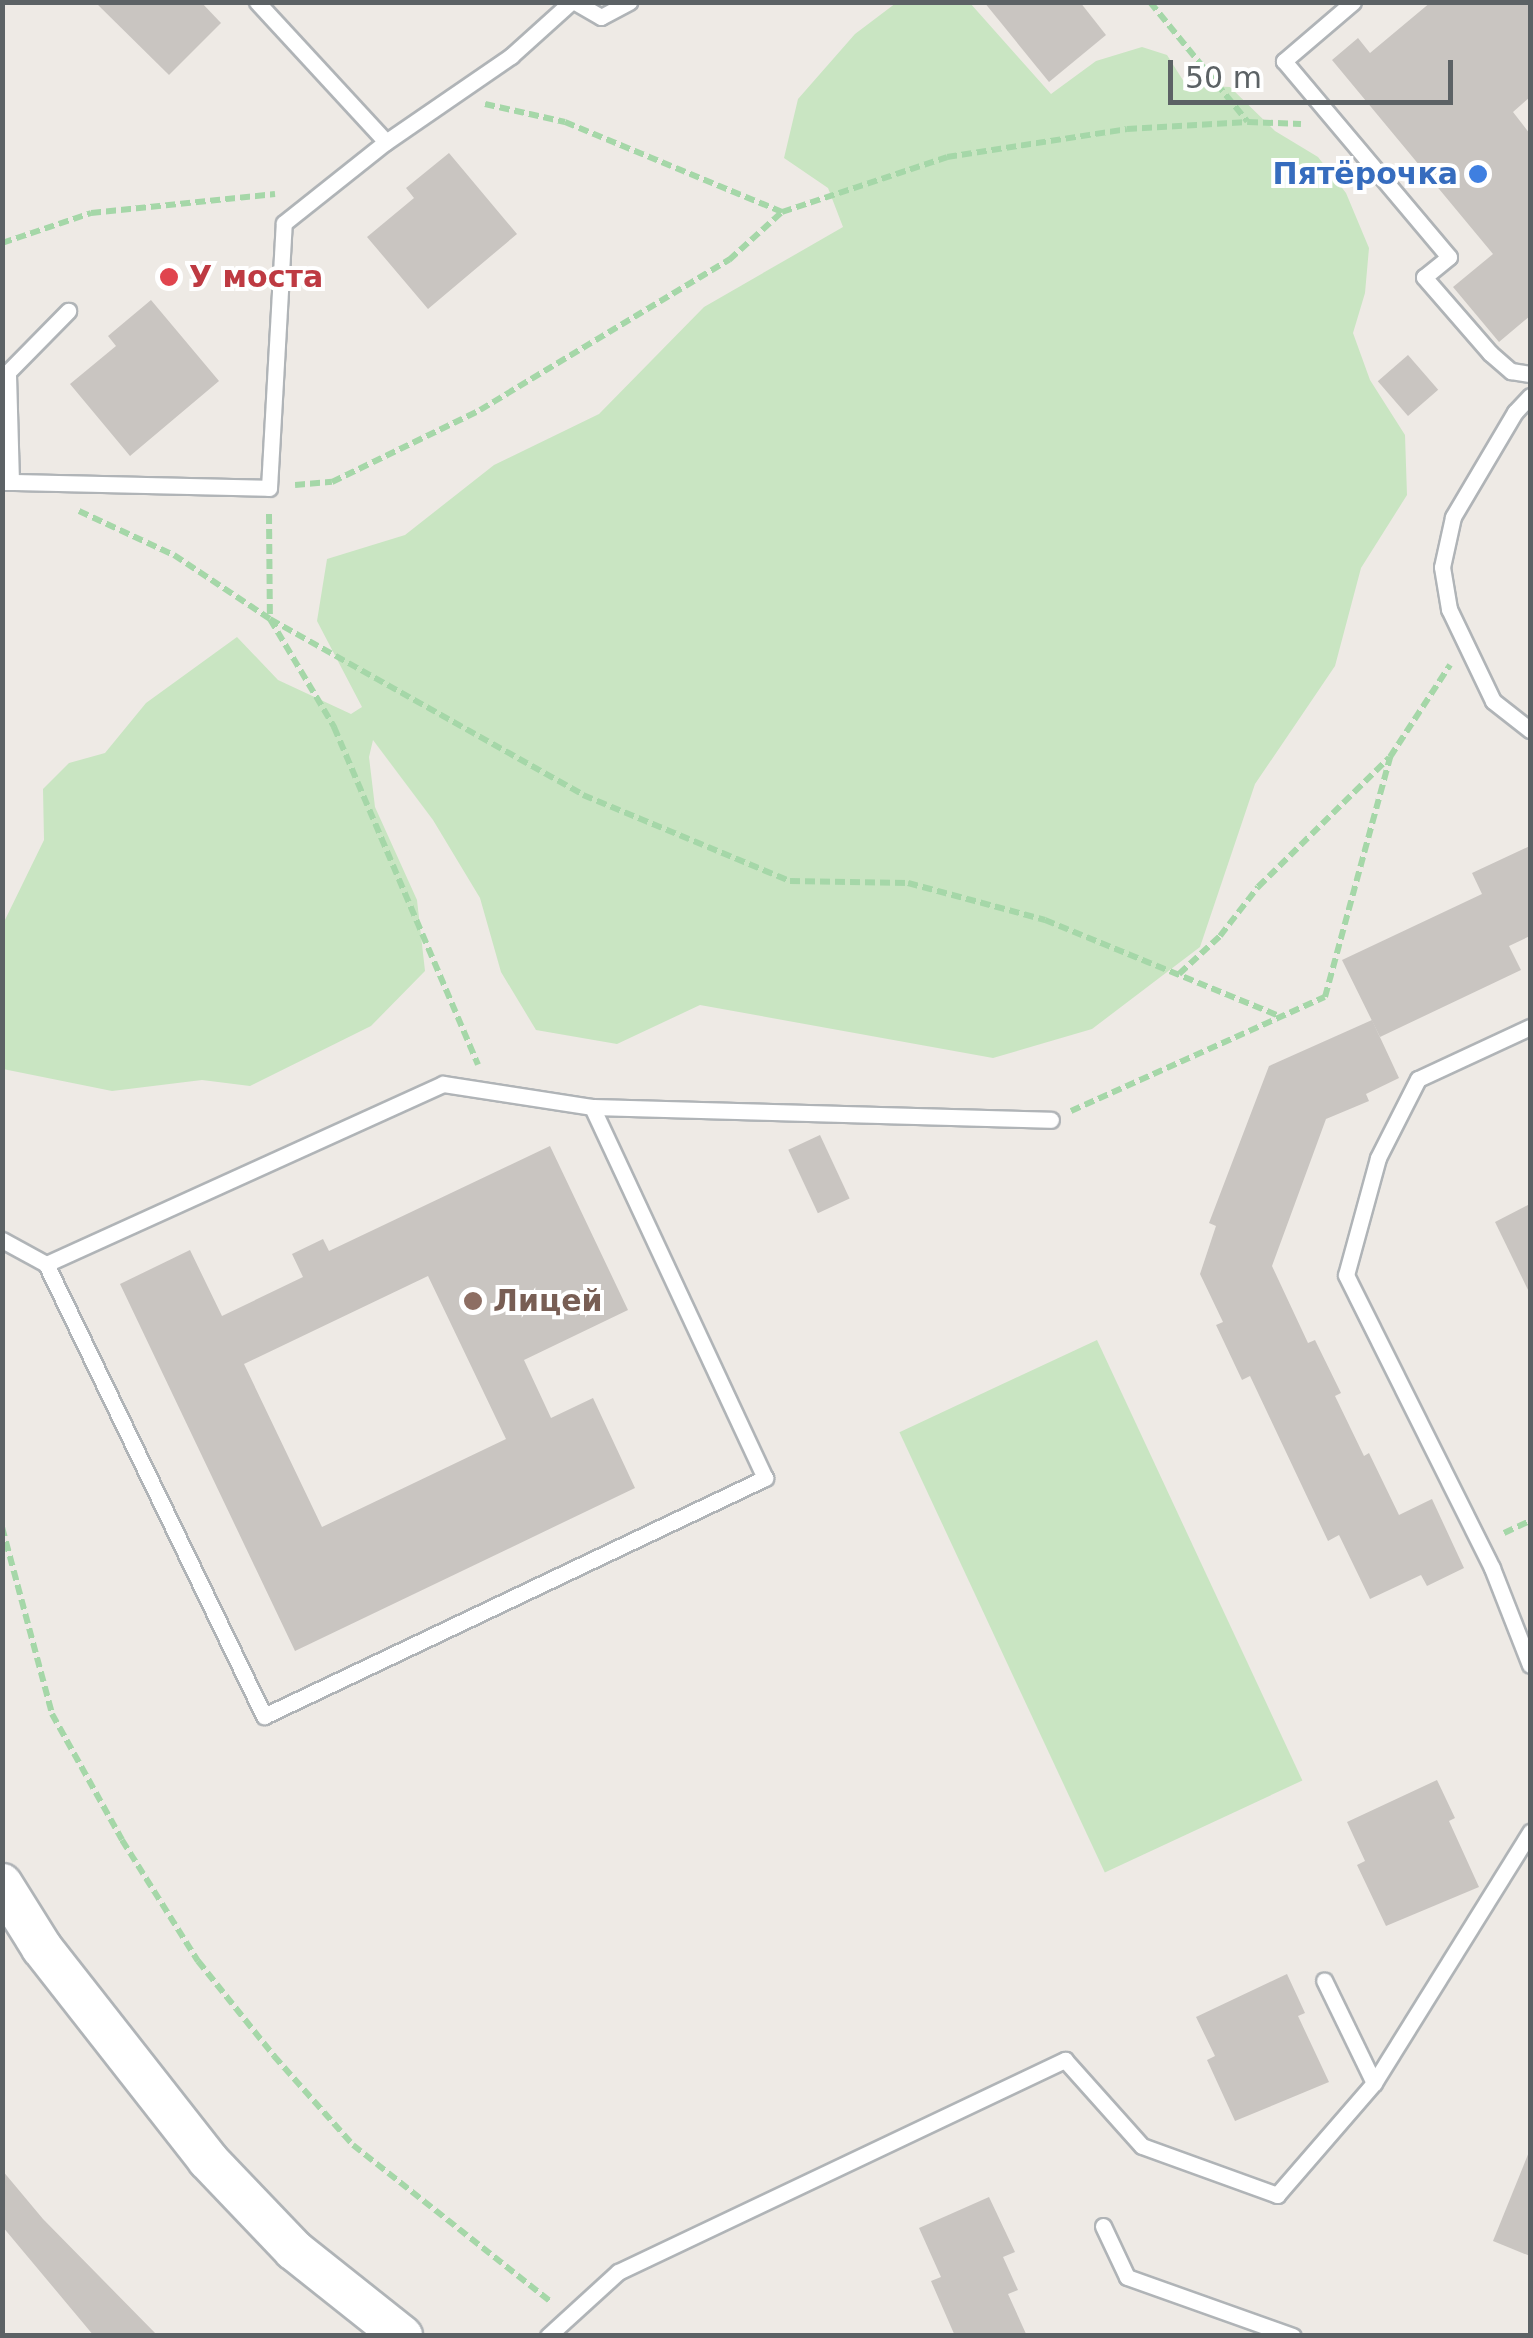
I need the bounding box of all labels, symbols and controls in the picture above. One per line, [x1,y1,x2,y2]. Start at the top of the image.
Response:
scale bar [1173,40,1458,102]
text: 50 m [1185,60,1262,95]
place label: Пятёрочка [1273,156,1458,192]
marker: Пятёрочка [1467,163,1489,185]
place label: У моста [189,259,323,295]
marker: У моста [158,266,180,288]
place label: Лицей [493,1283,603,1319]
marker: Лицей [462,1290,484,1312]

